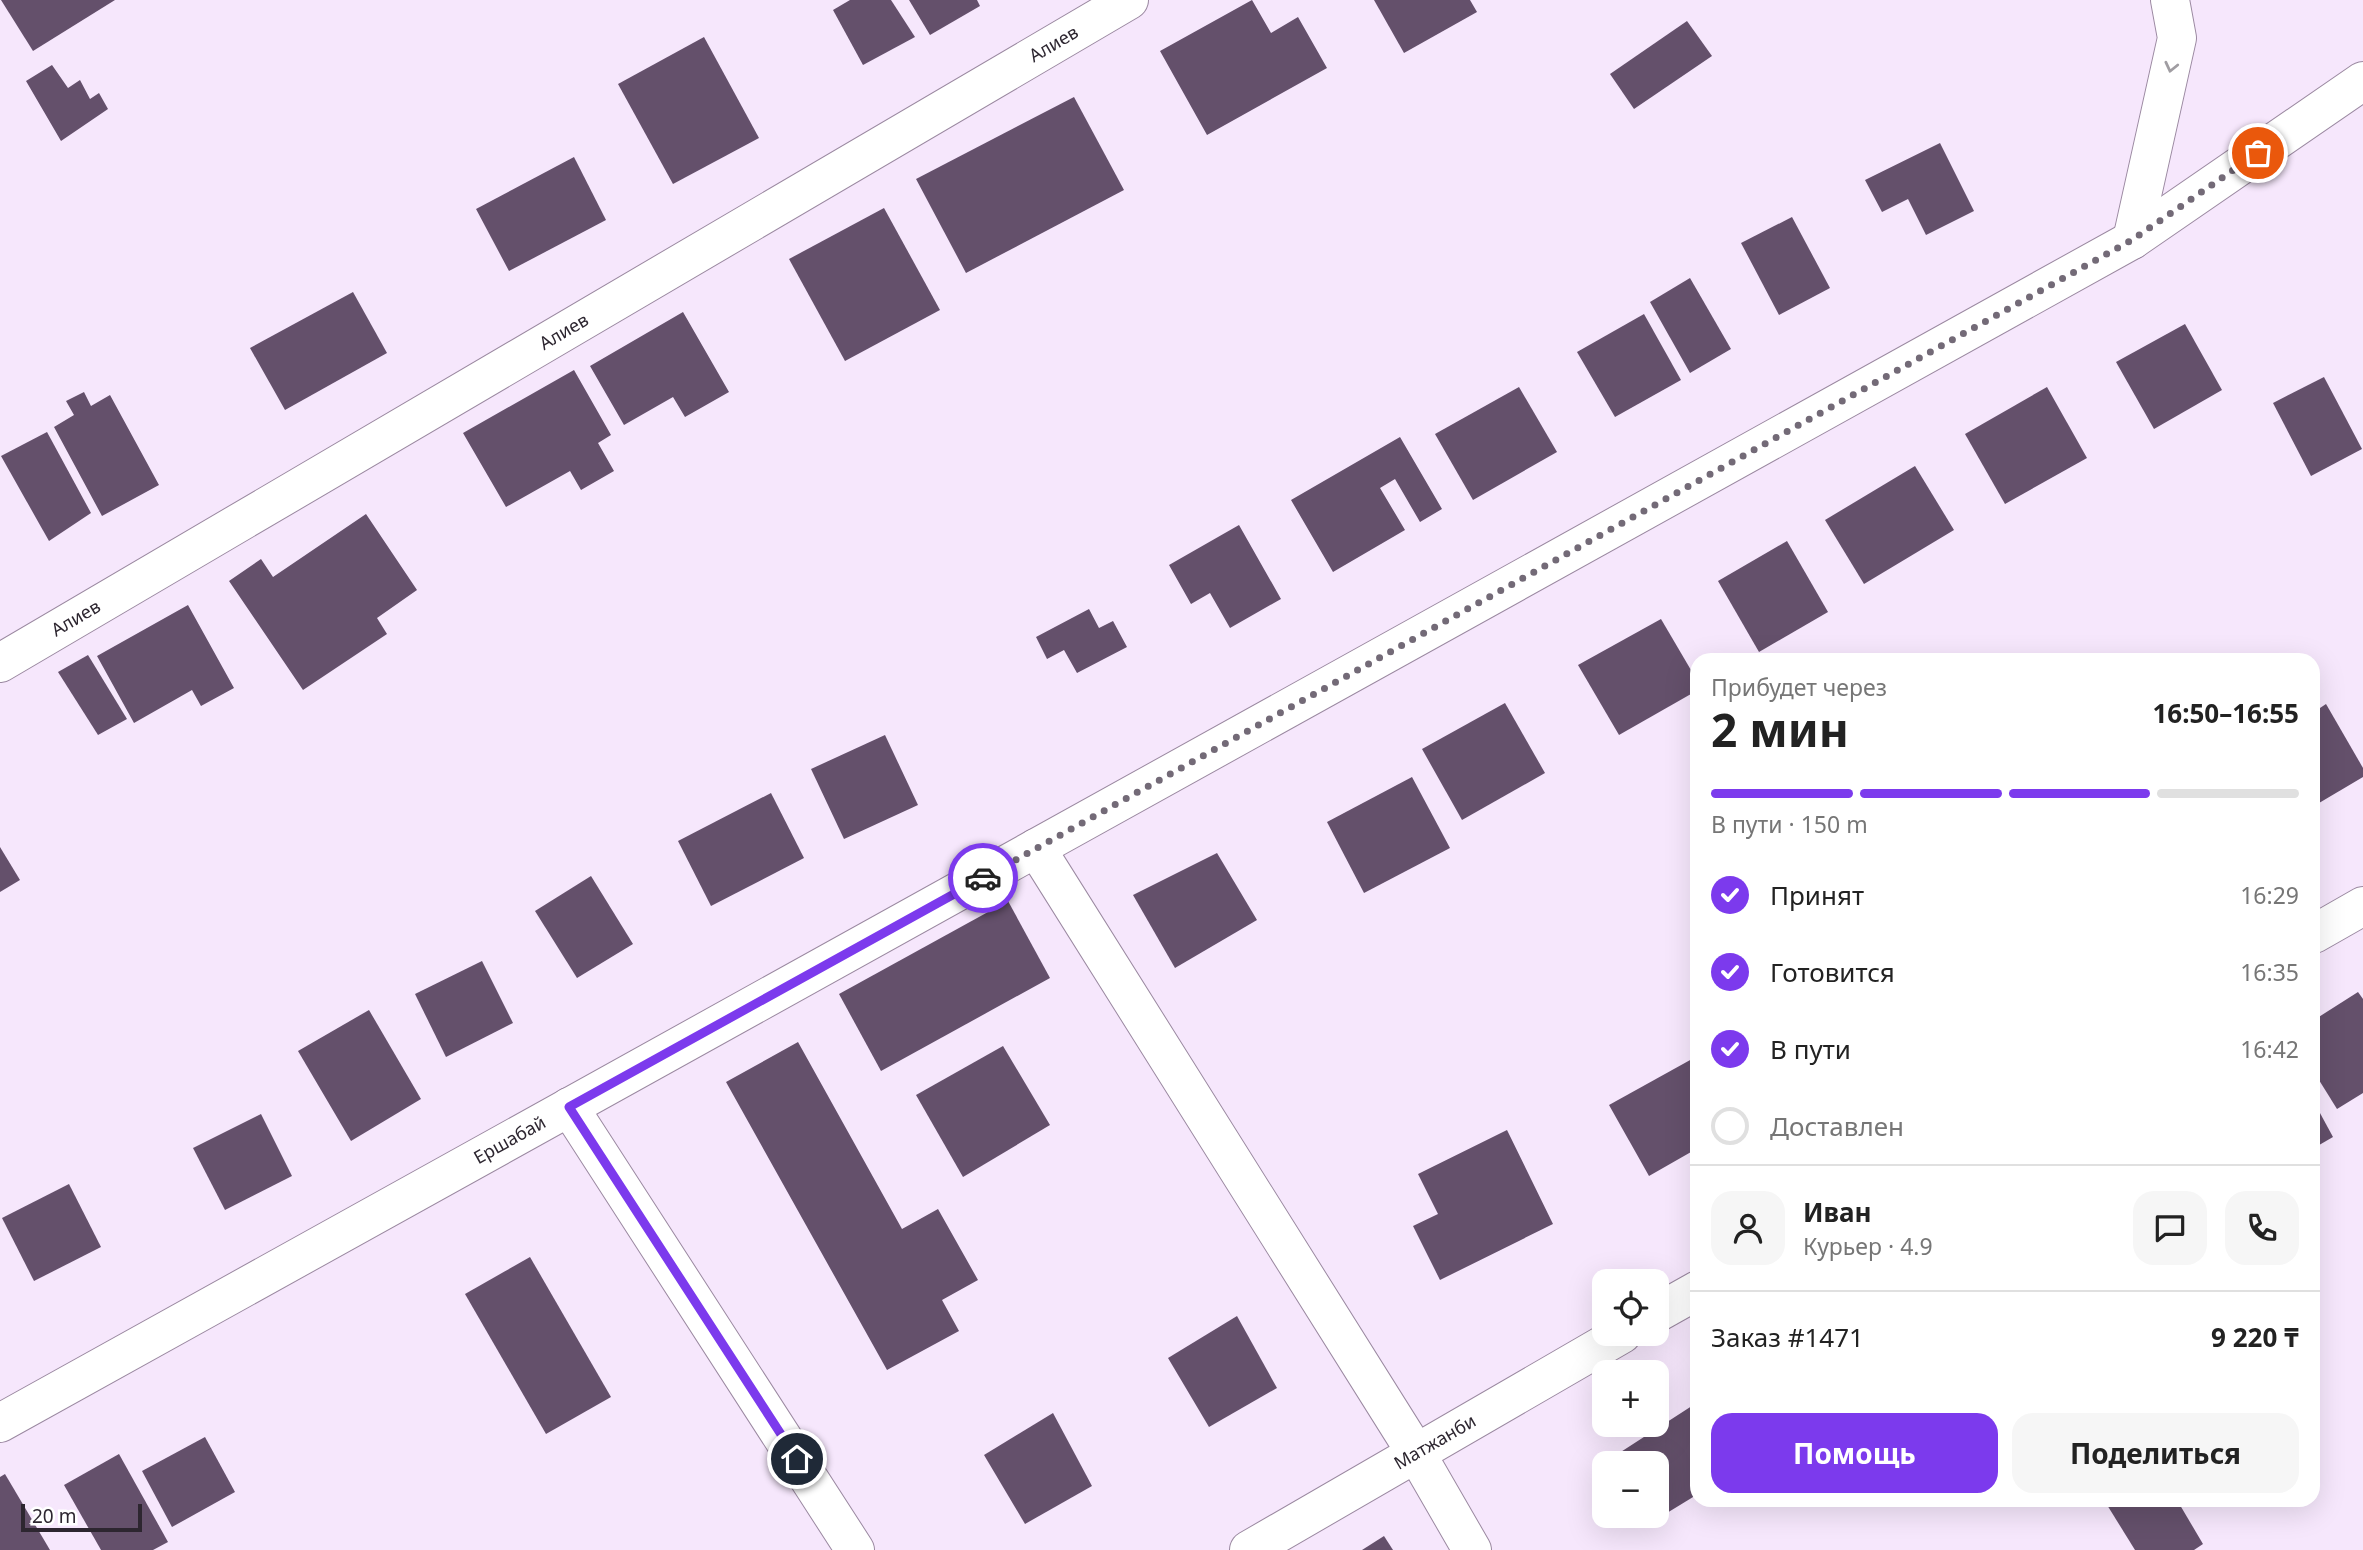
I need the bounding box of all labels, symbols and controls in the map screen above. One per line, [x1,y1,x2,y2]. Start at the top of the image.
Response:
street label: Алиев [1024,19,1082,67]
one-way arrow [2164,61,2179,73]
pin [2228,123,2288,183]
icon: bag [2239,134,2277,172]
street label: Алиев [534,307,593,355]
street label: Алиев [46,594,104,641]
text: Прибудет через [1711,671,1887,703]
text: 16:50–16:55 [2152,695,2299,731]
text: 2 мин [1711,698,1849,760]
text: В пути · 150 m [1711,808,1868,840]
courier [948,843,1018,913]
icon: car [964,859,1002,897]
icon: check [1711,876,1749,914]
text: Принят [1770,877,1864,913]
text: 16:29 [2240,879,2299,911]
icon: check [1711,953,1749,991]
text: Готовится [1770,954,1895,990]
text: 16:35 [2240,956,2299,988]
icon: check [1711,1030,1749,1068]
text: В пути [1770,1031,1851,1067]
text: 16:42 [2240,1033,2299,1065]
text: Доставлен [1770,1108,1904,1144]
street label: Ершабай [469,1110,550,1169]
button: person [1711,1191,1785,1265]
button: chat [2133,1191,2207,1265]
button: phone [2225,1191,2299,1265]
text: Иван [1803,1194,1872,1230]
text: Курьер · 4.9 [1803,1230,1933,1262]
map controls [1592,1269,1669,1528]
button: locate [1592,1269,1669,1346]
text: Заказ #1471 [1711,1319,1864,1355]
text: 9 220 ₸ [2211,1319,2299,1355]
button: + [1592,1360,1669,1437]
street label: Матжанби [1389,1408,1480,1475]
button: Помощь [1711,1413,1998,1493]
button: Поделиться [2012,1413,2299,1493]
pin [767,1429,827,1489]
icon: home [778,1440,816,1478]
button: − [1592,1451,1669,1528]
scale bar [21,1501,142,1533]
text: 20 m [32,1503,76,1529]

